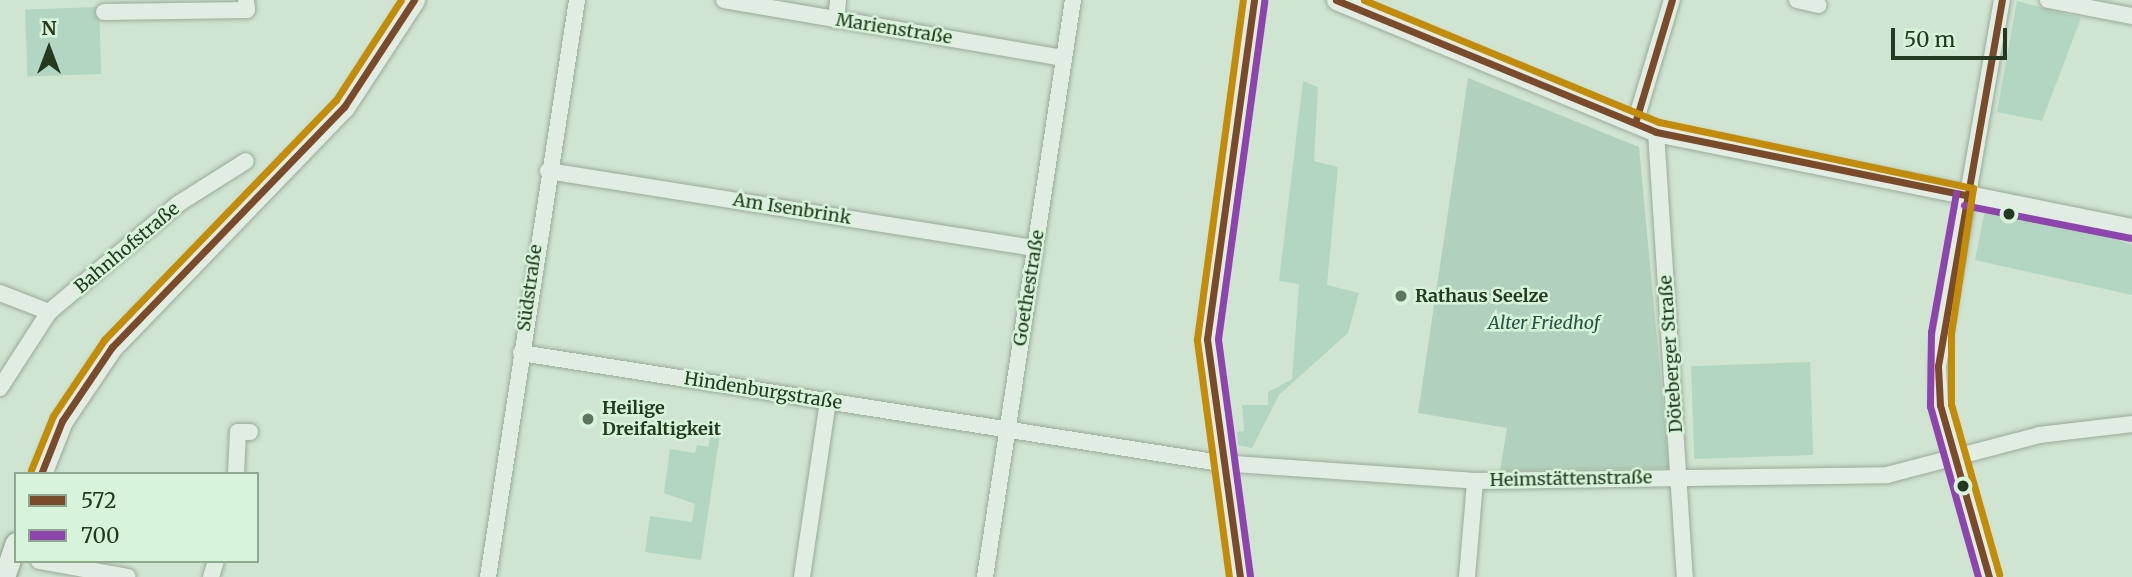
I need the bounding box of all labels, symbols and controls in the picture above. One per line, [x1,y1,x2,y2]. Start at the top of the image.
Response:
street label: Marienstraße [834,9,954,49]
north arrow [14,14,84,84]
scale bar [1894,14,2010,58]
text: N [41,16,57,40]
text: 50 m [1904,26,1955,53]
street label: Am Isenbrink [731,189,853,229]
street label: Bahnhofstraße [70,198,184,298]
unlabelled marker [2002,207,2016,221]
street label: Goethestraße [1009,228,1049,348]
street label: Südstraße [513,243,547,333]
street label: Döteberger Straße [1655,275,1687,433]
place label: Rathaus Seelze [1415,285,1548,307]
marker: Rathaus Seelze [1393,288,1409,304]
park label: Alter Friedhof [1488,312,1600,334]
street label: Hindenburgstraße [682,368,844,414]
place label: Heilige Dreifaltigkeit [602,398,721,440]
marker: Heilige Dreifaltigkeit [580,411,596,427]
street label: Heimstättenstraße [1489,467,1653,491]
legend [14,472,259,563]
unlabelled marker [1956,479,1970,493]
text: 572 [81,487,117,514]
text: 700 [81,522,120,549]

